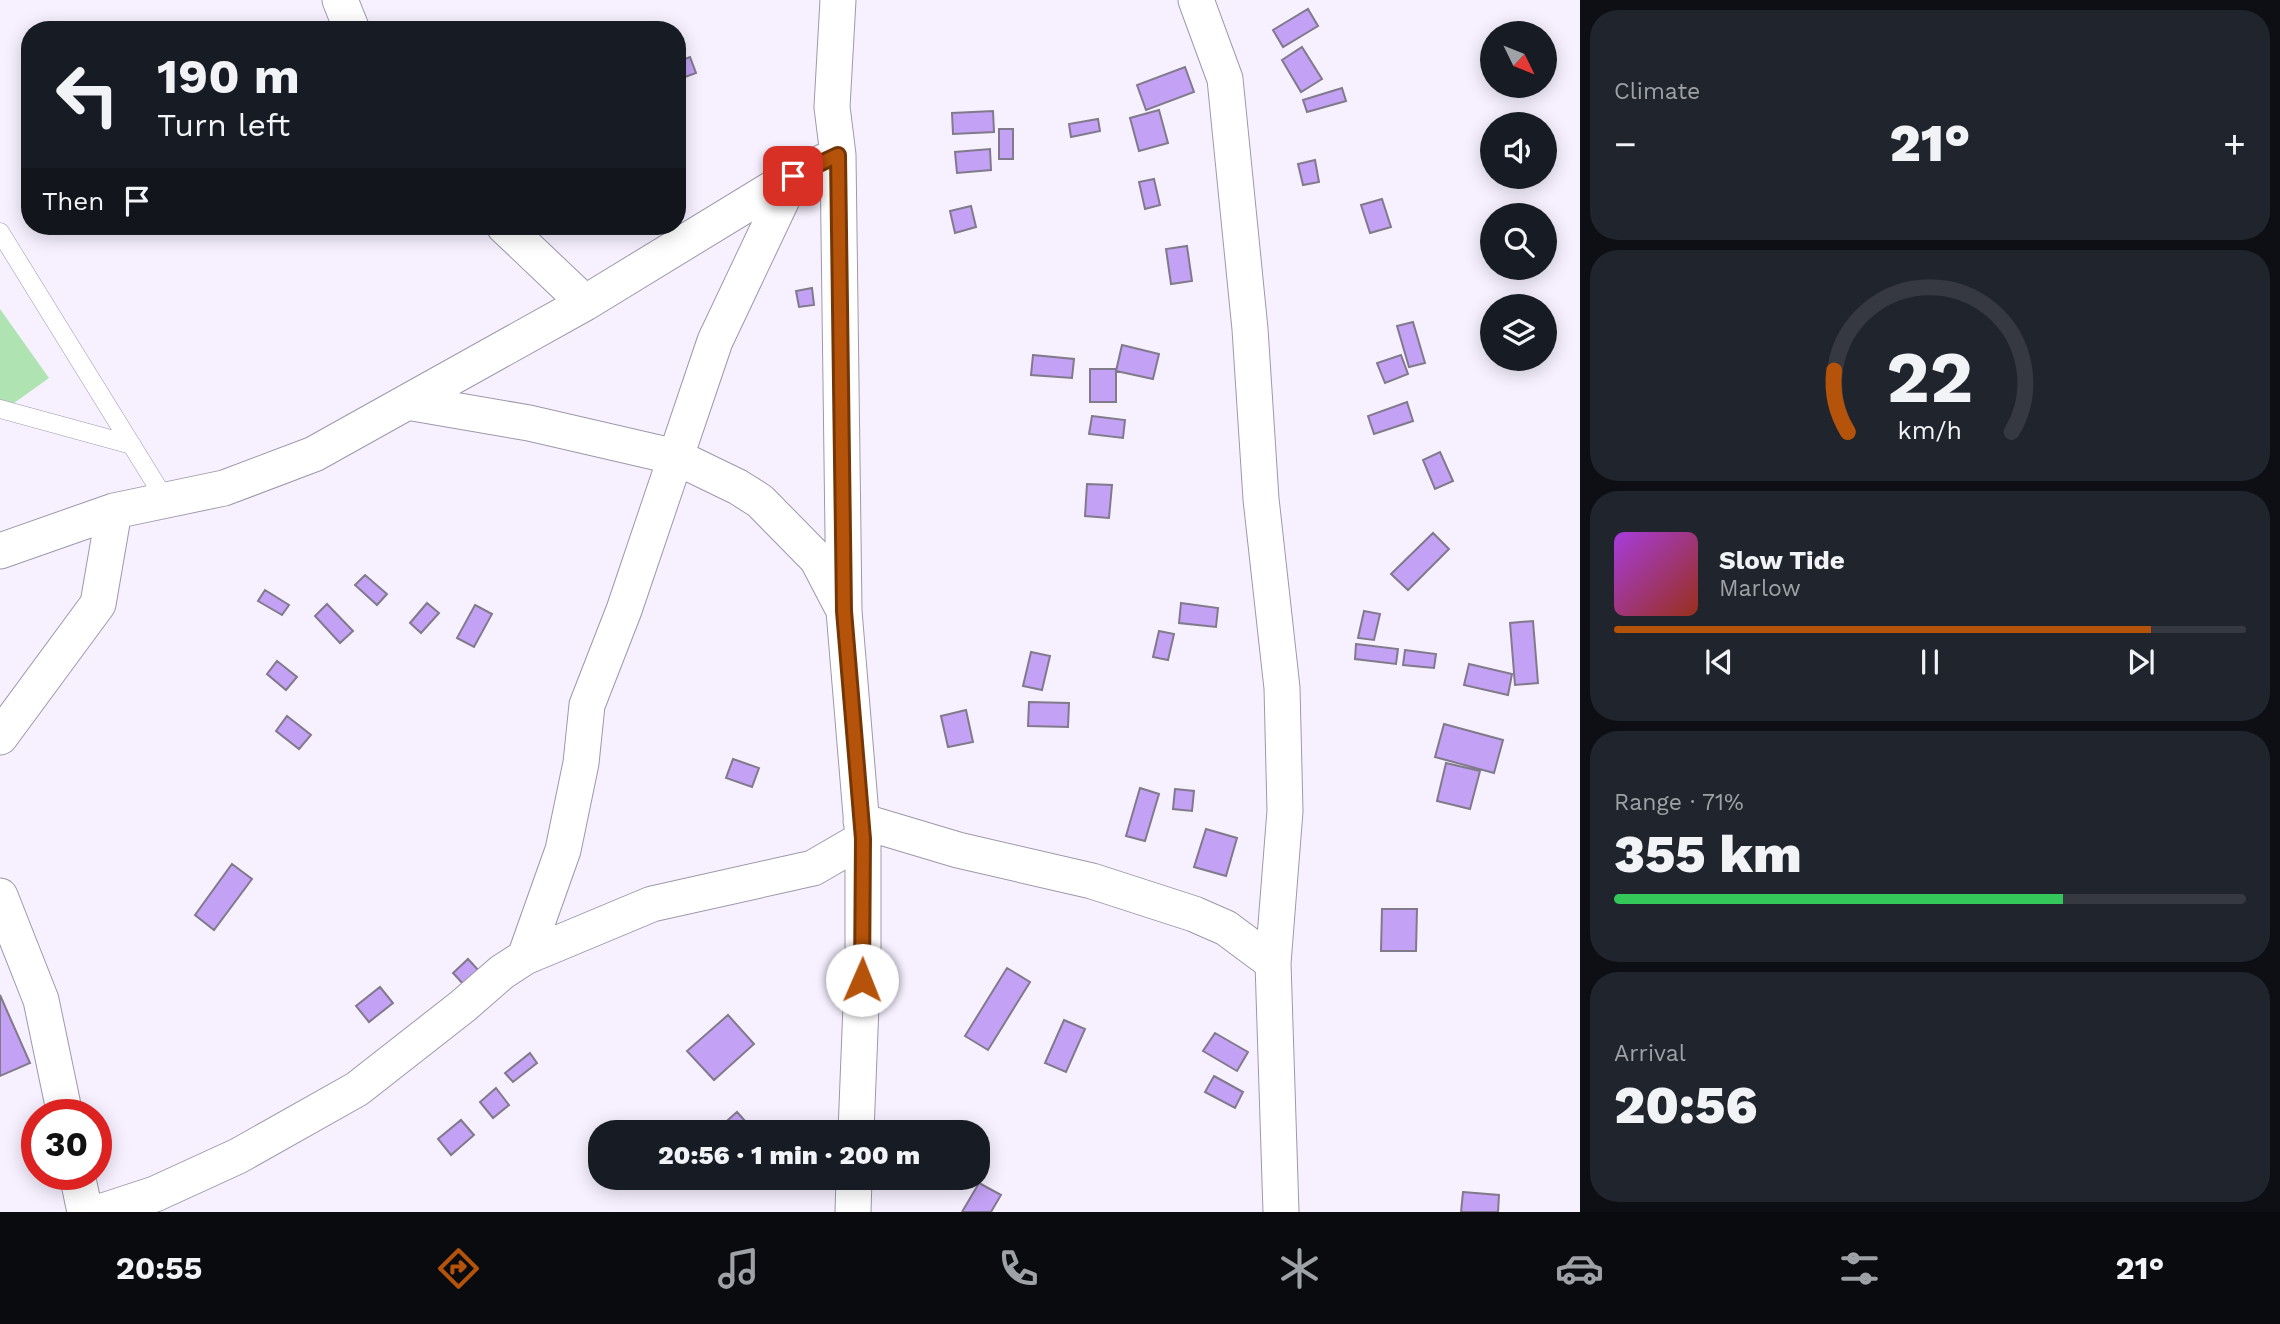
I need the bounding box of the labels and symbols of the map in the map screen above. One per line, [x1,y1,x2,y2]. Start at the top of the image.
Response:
north arrow [1480,21,1558,98]
pin [763,146,823,206]
position arrow [825,943,899,1017]
speed limit sign: 30 [21,1099,112,1190]

